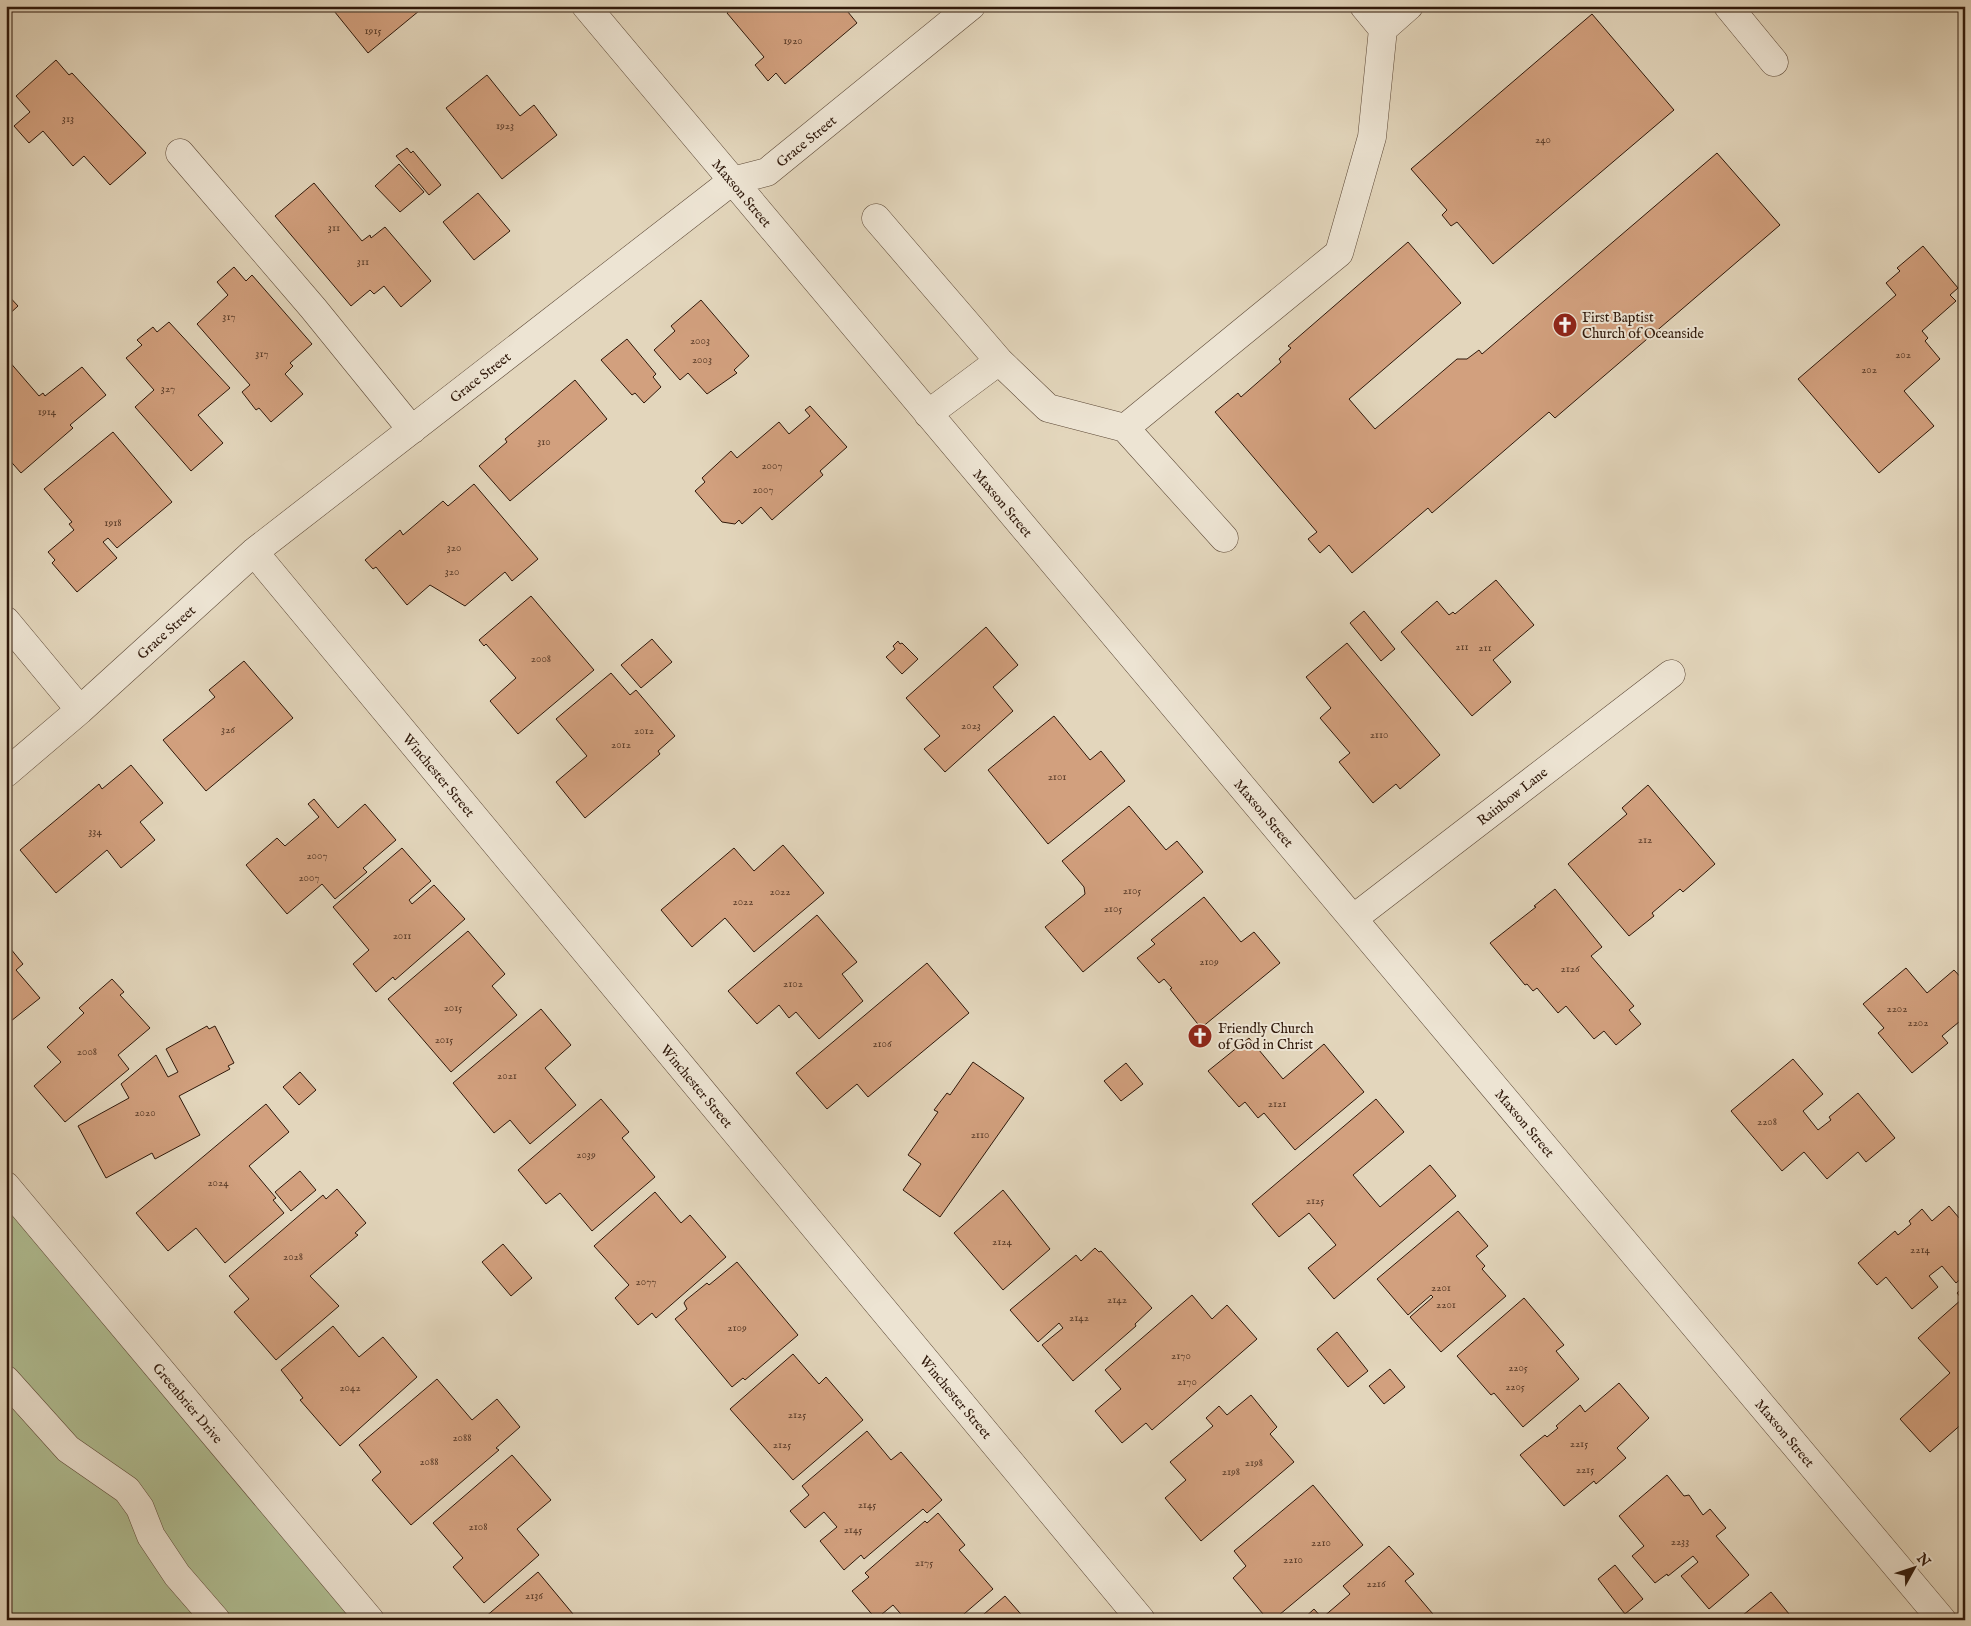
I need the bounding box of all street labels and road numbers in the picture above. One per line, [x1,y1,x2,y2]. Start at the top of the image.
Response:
street label: Grace Street [773,112,841,172]
street label: Maxson Street [707,156,775,232]
street label: Grace Street [446,348,515,407]
street label: Maxson Street [968,466,1036,542]
street label: Grace Street [134,602,200,664]
street label: Winchester Street [398,730,479,821]
street label: Rainbow Lane [1474,763,1552,830]
street label: Maxson Street [1229,776,1297,852]
street label: Winchester Street [656,1041,737,1132]
street label: Maxson Street [1490,1086,1558,1162]
street label: Winchester Street [915,1352,996,1443]
street label: Greenbrier Drive [148,1360,227,1448]
street label: Maxson Street [1750,1396,1818,1472]

